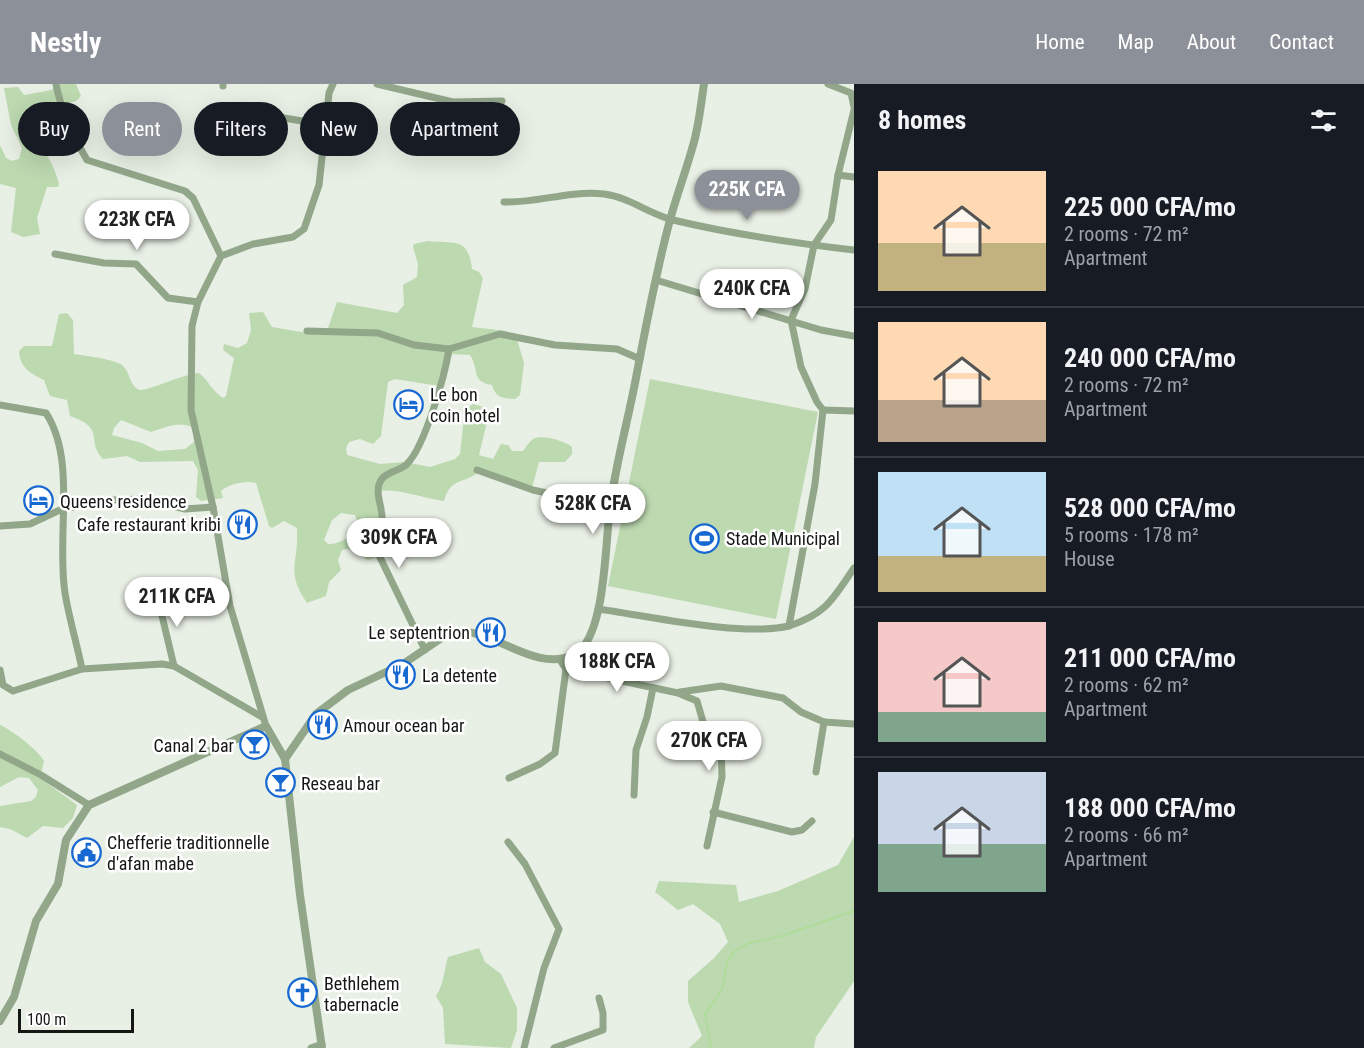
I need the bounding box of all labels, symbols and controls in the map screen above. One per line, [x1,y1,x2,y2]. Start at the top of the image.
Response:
text: Nestly [30,26,101,59]
text: Home [1035,30,1085,54]
text: Map [1118,30,1154,54]
text: About [1187,30,1236,54]
text: Contact [1269,30,1334,54]
chip: Buy [18,102,90,156]
chip: Rent [102,102,182,156]
chip: Filters [194,102,288,156]
chip: New [300,102,378,156]
chip: Apartment [390,102,520,156]
icon: filters [1307,104,1340,137]
text: 8 homes [878,105,966,135]
pin: 225K CFA [685,170,809,221]
text: 225K CFA [709,177,786,201]
text: 225 000 CFA/mo [1064,192,1236,222]
icon: home [926,195,998,267]
pin: 223K CFA [75,200,199,251]
text: 223K CFA [99,207,176,231]
text: 2 rooms · 72 m² [1064,222,1189,246]
text: Apartment [1064,246,1148,270]
pin: 240K CFA [690,269,814,320]
text: 240K CFA [714,276,791,300]
text: 240 000 CFA/mo [1064,343,1236,373]
icon: home [926,346,998,418]
text: 2 rooms · 72 m² [1064,373,1189,397]
place label: Le bon coin hotel [430,384,500,426]
hotel icon: Le bon coin hotel [393,388,425,420]
text: Apartment [1064,397,1148,421]
pin: 528K CFA [531,484,655,535]
hotel icon: Queens residence [23,485,55,517]
place label: Queens residence [60,491,186,512]
text: 528K CFA [555,491,632,515]
text: 528 000 CFA/mo [1064,493,1236,523]
icon: home [926,496,998,568]
restaurant icon: Cafe restaurant kribi [226,508,258,540]
place label: Cafe restaurant kribi [77,514,221,535]
pin: 309K CFA [337,518,461,569]
sports icon: Stade Municipal [689,522,721,554]
text: 5 rooms · 178 m² [1064,523,1199,547]
text: 309K CFA [361,525,438,549]
place label: Stade Municipal [726,528,840,549]
text: House [1064,547,1115,571]
pin: 211K CFA [115,577,239,628]
text: 211K CFA [139,584,216,608]
restaurant icon: Le septentrion [475,616,507,648]
place label: Le septentrion [368,622,470,643]
pin: 188K CFA [555,642,679,693]
text: 211 000 CFA/mo [1064,643,1236,673]
icon: home [926,646,998,718]
text: 188K CFA [579,649,656,673]
restaurant icon: La detente [385,659,417,691]
place label: La detente [422,665,497,686]
text: 2 rooms · 62 m² [1064,673,1189,697]
text: Apartment [1064,697,1148,721]
restaurant icon: Amour ocean bar [306,709,338,741]
place label: Amour ocean bar [343,715,465,736]
pin: 270K CFA [647,721,771,772]
text: 270K CFA [671,728,748,752]
bar icon: Canal 2 bar [239,729,271,761]
place label: Canal 2 bar [154,735,235,756]
bar icon: Reseau bar [264,767,296,799]
place label: Reseau bar [301,773,381,794]
text: 188 000 CFA/mo [1064,793,1236,823]
icon: home [926,796,998,868]
text: 2 rooms · 66 m² [1064,823,1189,847]
place label: Chefferie traditionnelle d'afan mabe [107,832,269,874]
public building icon: Chefferie traditionnelle d'afan mabe [70,836,102,868]
text: Apartment [1064,847,1148,871]
place label: Bethlehem tabernacle [324,973,400,1015]
church icon: Bethlehem tabernacle [287,977,319,1009]
scale bar [18,1006,134,1034]
text: 100 m [27,1010,66,1029]

